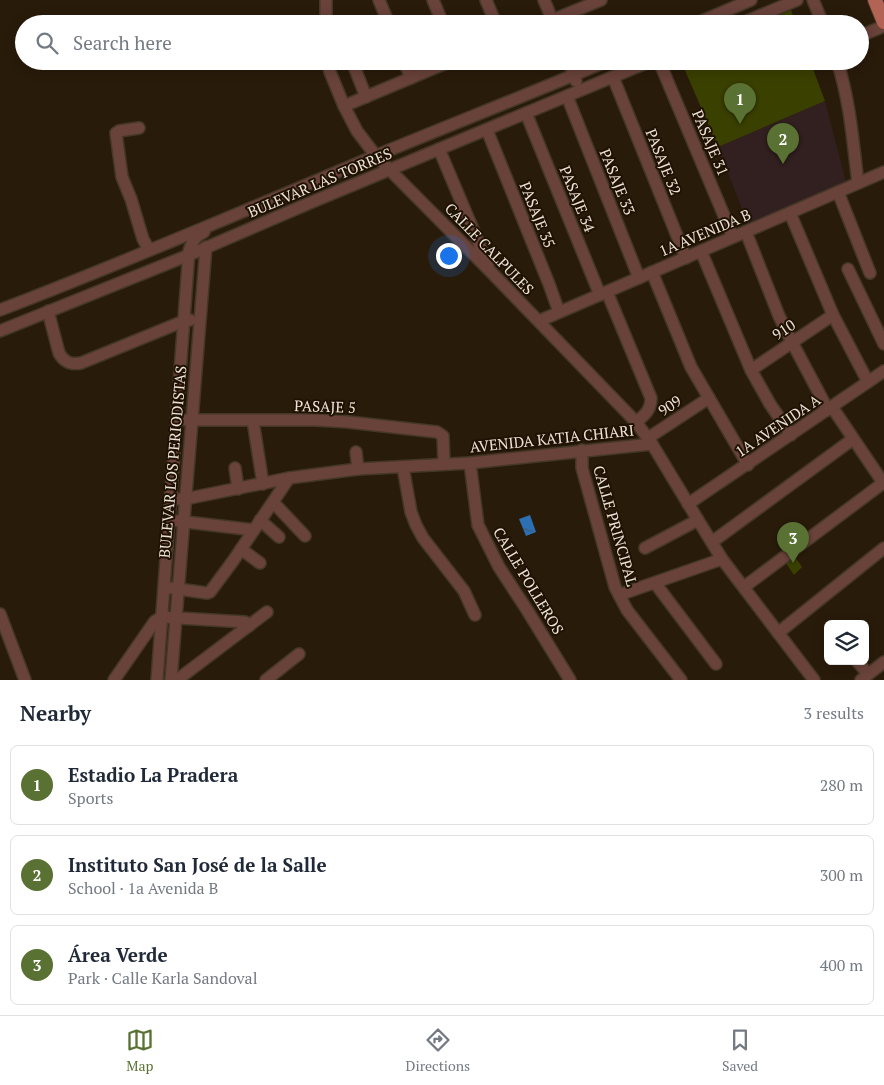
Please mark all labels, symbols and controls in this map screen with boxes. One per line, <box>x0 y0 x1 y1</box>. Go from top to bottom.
search box <box>15 15 869 70</box>
icon: search <box>33 29 61 57</box>
text: Search here <box>73 30 172 55</box>
pin: 1 <box>724 83 756 124</box>
street label: PASAJE 31 <box>688 107 734 179</box>
pin: 2 <box>767 123 799 164</box>
street label: PASAJE 32 <box>642 125 686 198</box>
street label: BULEVAR LAS TORRES <box>245 143 395 221</box>
street label: PASAJE 33 <box>596 145 640 218</box>
street label: PASAJE 34 <box>556 162 600 235</box>
street label: PASAJE 35 <box>516 178 560 251</box>
street label: CALLE CALPULES <box>441 198 539 298</box>
street label: 1A AVENIDA B <box>656 204 754 260</box>
your location <box>436 243 462 269</box>
street label: 910 <box>768 314 799 344</box>
street label: BULEVAR LOS PERIODISTAS <box>154 365 190 559</box>
street label: 1A AVENIDA A <box>731 389 825 461</box>
street label: 909 <box>654 390 685 420</box>
street label: PASAJE 5 <box>294 395 356 417</box>
street label: AVENIDA KATIA CHIARI <box>469 419 635 457</box>
street label: CALLE PRINCIPAL <box>589 463 643 588</box>
pin: 3 <box>777 522 809 563</box>
street label: CALLE POLLEROS <box>489 523 569 638</box>
map controls <box>824 620 869 665</box>
button: layers <box>824 620 869 665</box>
text: Nearby <box>20 699 91 727</box>
text: 3 results <box>804 702 864 724</box>
text: Estadio La Pradera <box>68 762 238 787</box>
text: 1 <box>32 774 42 796</box>
text: 280 m <box>820 774 863 796</box>
text: Sports <box>68 787 114 809</box>
text: Instituto San José de la Salle <box>68 852 327 877</box>
text: 2 <box>32 864 42 886</box>
text: 300 m <box>820 864 863 886</box>
text: School · 1a Avenida B <box>68 877 218 899</box>
text: Área Verde <box>68 942 168 967</box>
text: 3 <box>32 954 42 976</box>
text: 400 m <box>820 954 863 976</box>
text: Park · Calle Karla Sandoval <box>68 967 258 989</box>
tab: Map <box>126 1026 154 1075</box>
tab: Directions <box>406 1026 470 1075</box>
tab: Saved <box>722 1026 758 1075</box>

